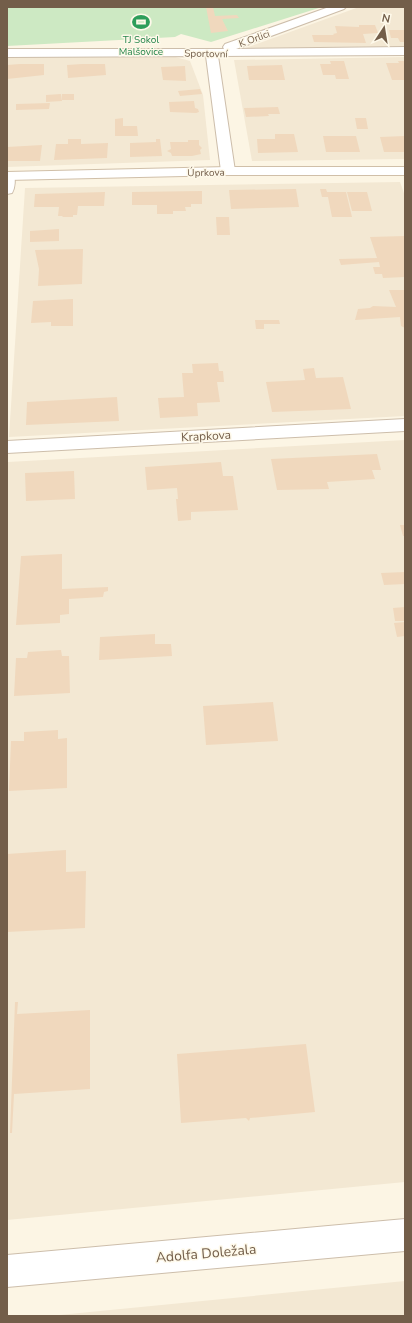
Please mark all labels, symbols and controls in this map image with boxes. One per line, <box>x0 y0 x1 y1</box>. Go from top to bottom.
north arrow <box>364 8 404 48</box>
text: N <box>380 11 392 27</box>
sports icon: TJ Sokol Malšovice <box>131 12 151 32</box>
street label: K Orlici <box>237 27 272 51</box>
place label: TJ Sokol Malšovice <box>119 33 163 59</box>
street label: Sportovní <box>184 47 229 61</box>
street label: Úprkova <box>187 166 225 180</box>
street label: Krapkova <box>181 427 231 445</box>
street label: Adolfa Doležala <box>155 1240 257 1267</box>

